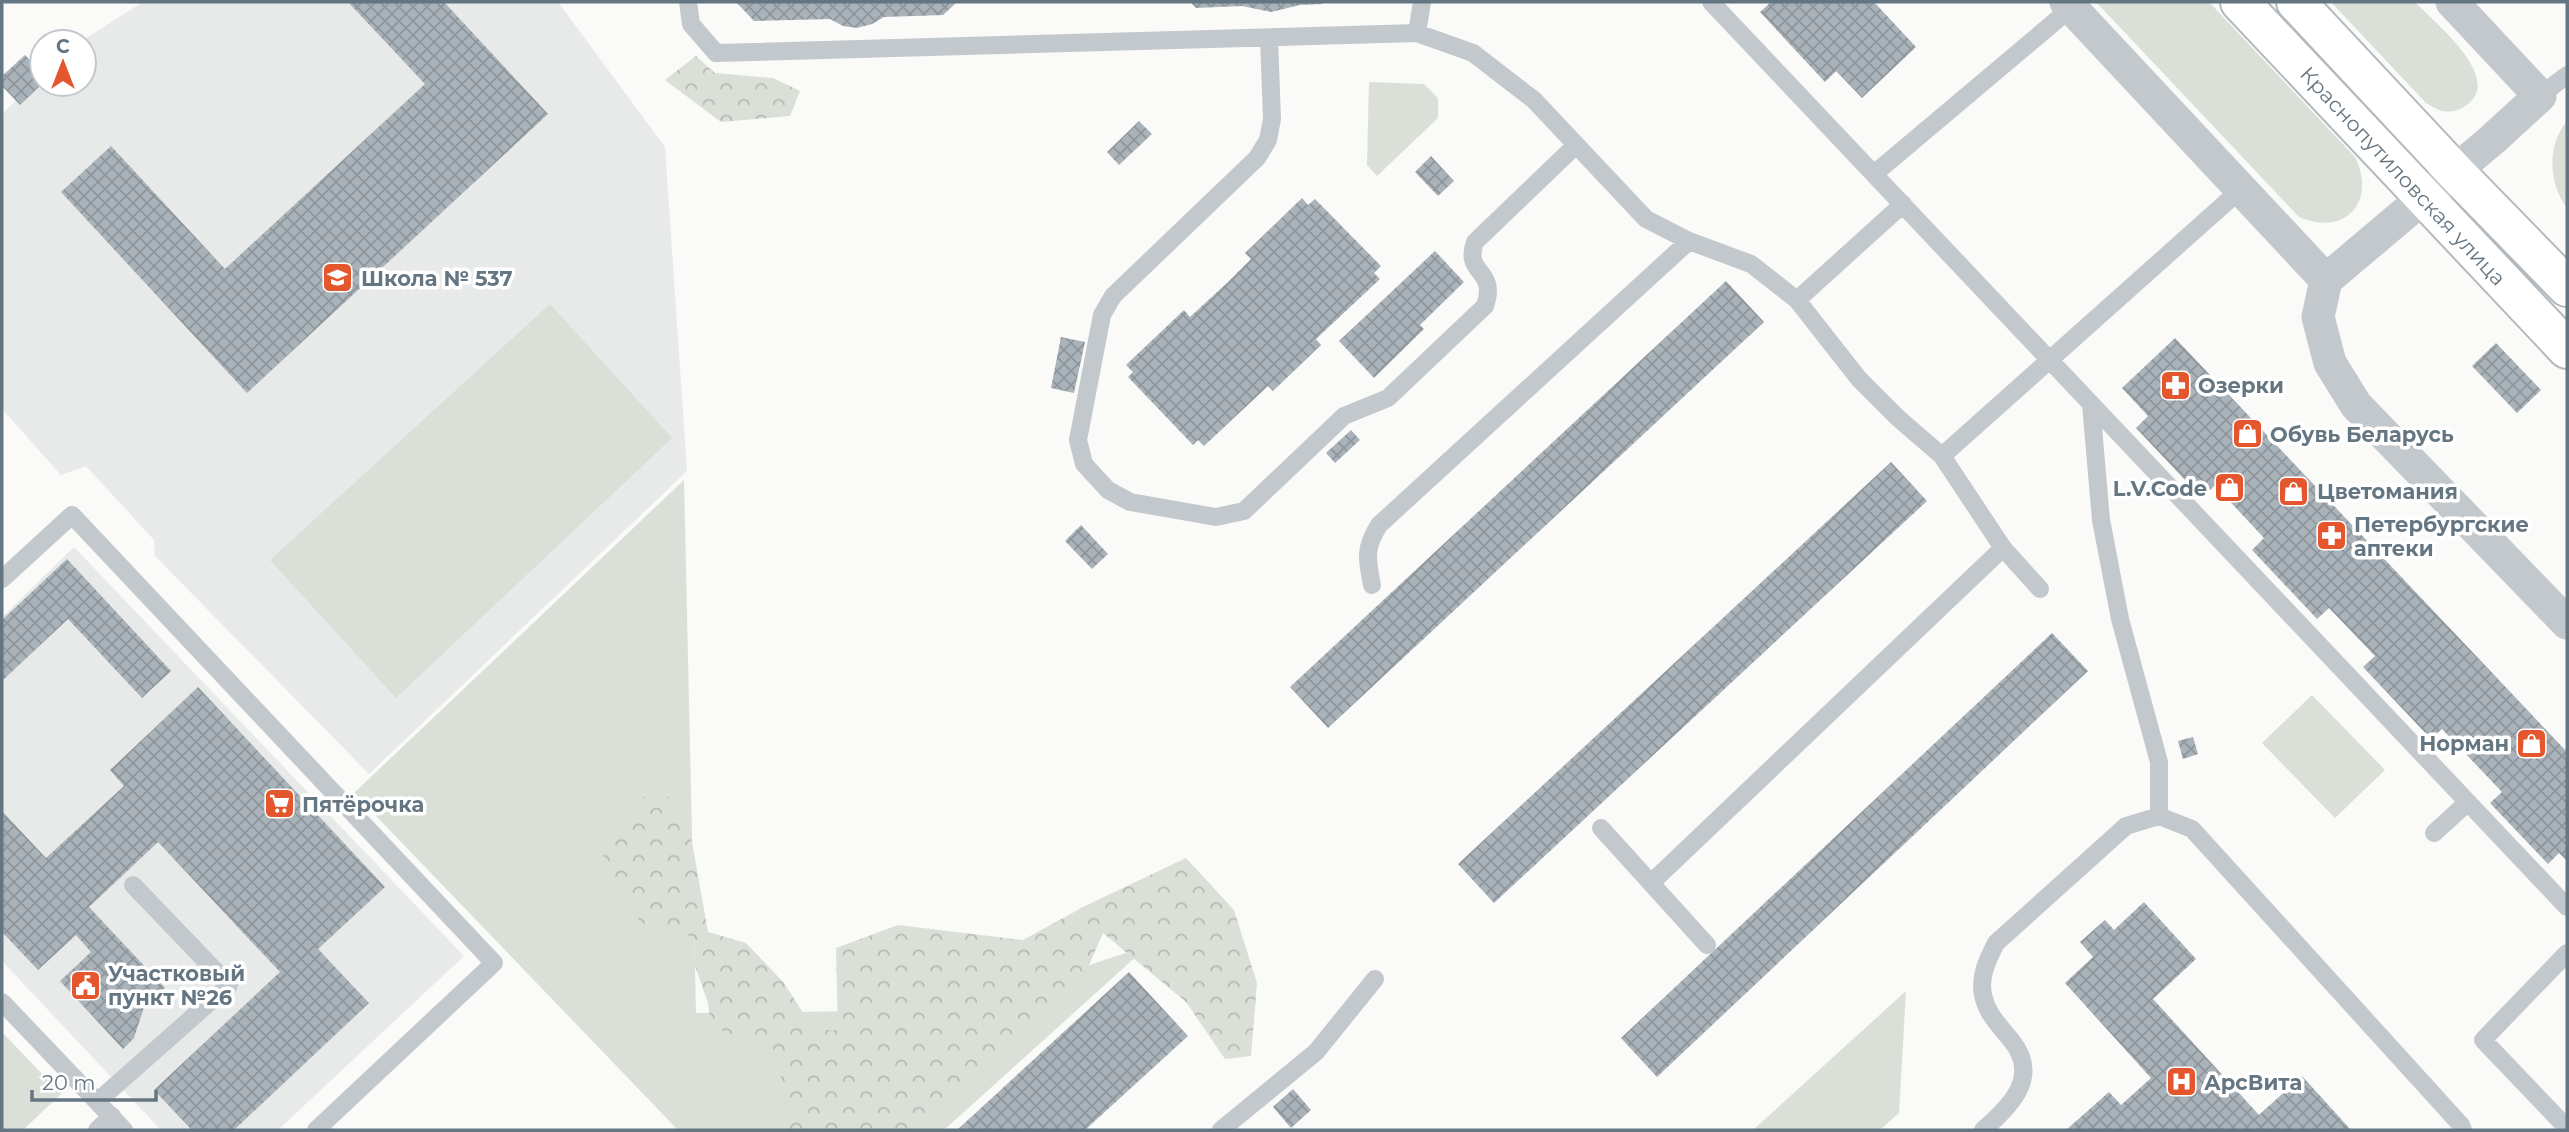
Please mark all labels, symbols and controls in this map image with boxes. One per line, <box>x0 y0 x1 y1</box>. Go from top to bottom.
north arrow <box>28 28 98 98</box>
text: С <box>56 35 70 58</box>
street label: Краснопутиловская улица <box>2295 61 2511 291</box>
school or university icon: Школа № 537 <box>321 261 355 295</box>
place label: Школа № 537 <box>361 266 513 291</box>
pharmacy icon: Озерки <box>2158 368 2192 402</box>
place label: Озерки <box>2198 373 2284 398</box>
shop icon: Обувь Беларусь <box>2230 417 2264 451</box>
place label: Обувь Беларусь <box>2270 422 2454 447</box>
shop icon: L.V.Code <box>2213 471 2247 505</box>
shop icon: Цветомания <box>2277 474 2311 508</box>
place label: L.V.Code <box>2113 476 2207 501</box>
place label: Цветомания <box>2317 479 2458 504</box>
place label: Петербургские аптеки <box>2354 512 2529 561</box>
pharmacy icon: Петербургские аптеки <box>2314 519 2348 553</box>
shop icon: Норман <box>2515 726 2549 760</box>
place label: Норман <box>2419 731 2509 756</box>
supermarket icon: Пятёрочка <box>262 787 296 821</box>
place label: Пятёрочка <box>302 792 424 817</box>
place label: Участковый пункт №26 <box>108 961 245 1010</box>
public building icon: Участковый пункт №26 <box>68 968 102 1002</box>
scale bar <box>32 1058 156 1102</box>
hospital icon: АрсВита <box>2164 1065 2198 1099</box>
text: 20 m <box>42 1070 96 1095</box>
place label: АрсВита <box>2204 1070 2302 1095</box>

